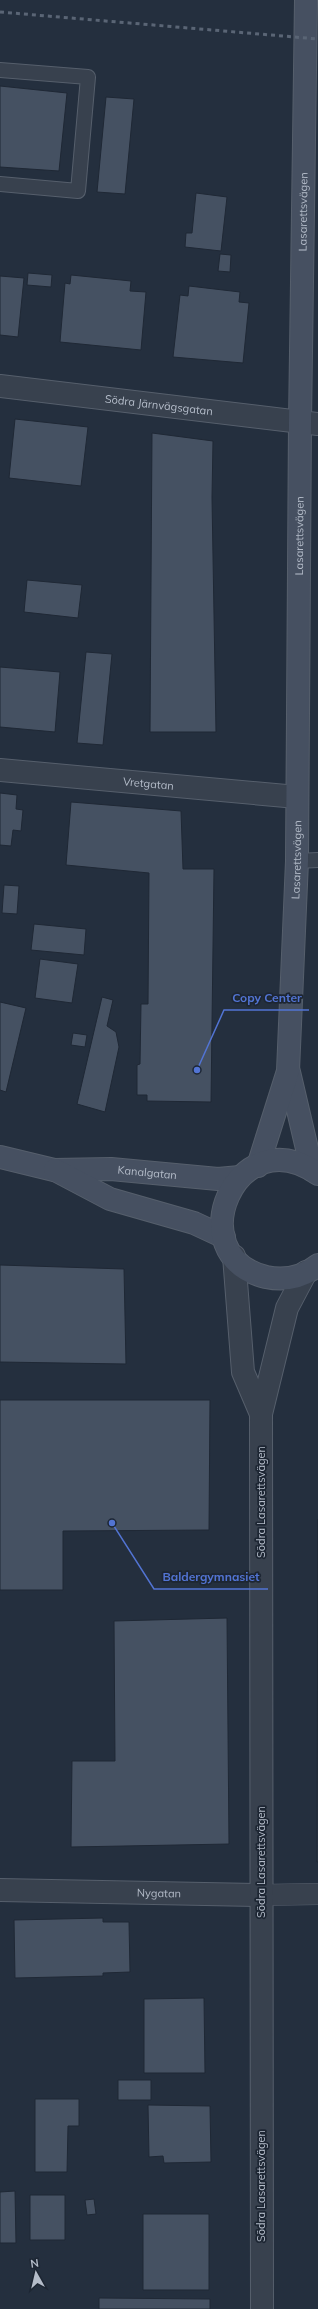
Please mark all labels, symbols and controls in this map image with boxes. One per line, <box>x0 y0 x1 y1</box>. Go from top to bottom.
street label: Lasarettsvägen <box>295 172 311 251</box>
street label: Södra Järnvägsgatan <box>104 392 214 418</box>
street label: Lasarettsvägen <box>292 496 306 575</box>
street label: Vretgatan <box>122 774 174 793</box>
street label: Lasarettsvägen <box>288 820 304 900</box>
callout: Copy Center <box>224 986 309 1010</box>
text: Copy Center <box>232 990 302 1005</box>
street label: Kanalgatan <box>117 1163 178 1182</box>
street label: Södra Lasarettsvägen <box>254 1446 268 1558</box>
callout: Baldergymnasiet <box>154 1565 268 1589</box>
text: Baldergymnasiet <box>162 1569 260 1584</box>
street label: Södra Lasarettsvägen <box>254 1806 268 1918</box>
street label: Nygatan <box>137 1886 181 1900</box>
street label: Södra Lasarettsvägen <box>254 2130 268 2242</box>
north arrow <box>16 2253 56 2293</box>
text: N <box>30 2256 40 2271</box>

